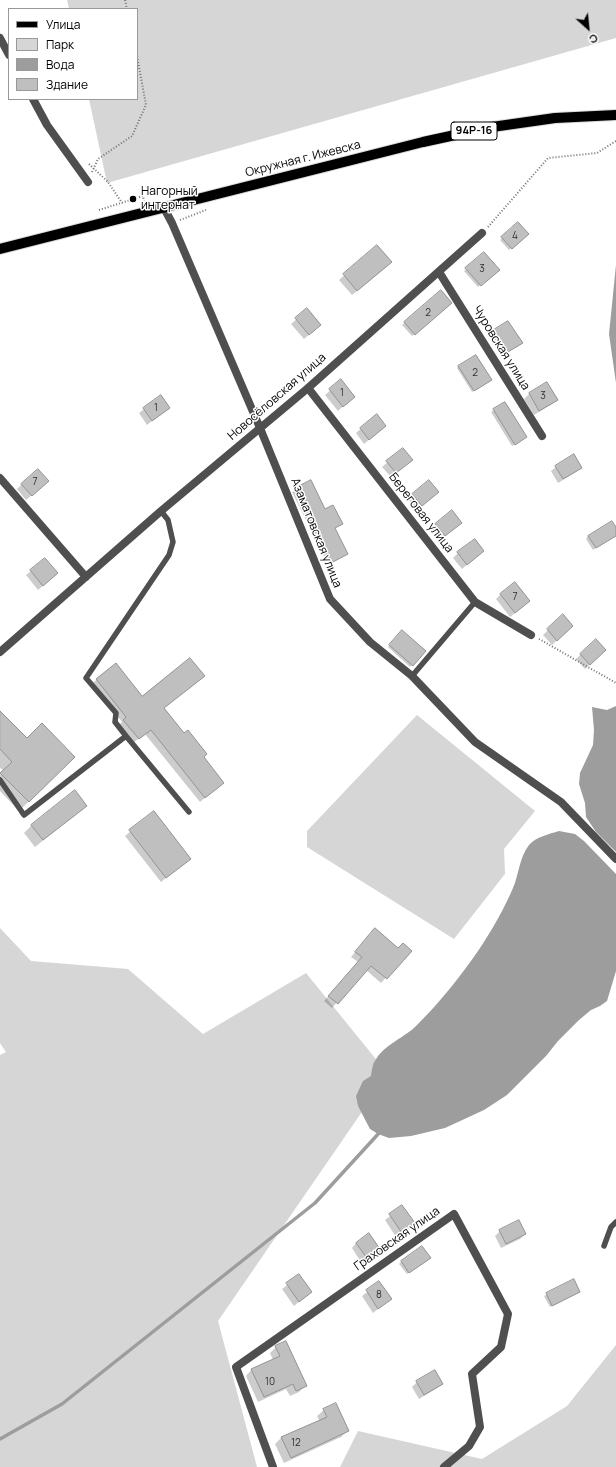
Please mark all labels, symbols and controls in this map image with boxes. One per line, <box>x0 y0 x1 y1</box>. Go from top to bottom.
legend <box>8 8 138 100</box>
north arrow <box>568 8 608 48</box>
text: Улица <box>46 16 80 33</box>
text: С <box>587 31 601 48</box>
text: Парк <box>46 36 74 53</box>
text: Вода <box>46 56 74 73</box>
text: Здание <box>46 76 88 93</box>
road number: 94Р-16 <box>451 122 497 140</box>
street label: Окружная г. Ижевска <box>244 138 362 180</box>
place label: Нагорный интернат <box>141 185 198 213</box>
marker: Нагорный интернат <box>128 194 138 204</box>
house number: 4 <box>512 230 518 242</box>
house number: 3 <box>479 263 485 275</box>
street label: Чуровская улица <box>469 303 533 393</box>
house number: 2 <box>425 307 431 319</box>
street label: Новосёловская улица <box>225 351 329 443</box>
house number: 2 <box>472 367 478 379</box>
house number: 1 <box>340 387 344 399</box>
house number: 3 <box>540 390 546 402</box>
house number: 1 <box>154 402 158 414</box>
street label: Береговая улица <box>385 470 457 556</box>
house number: 7 <box>32 476 38 488</box>
street label: Азаматовская улица <box>287 476 345 590</box>
house number: 7 <box>512 591 518 603</box>
street label: Граховская улица <box>351 1204 443 1274</box>
house number: 8 <box>376 1289 382 1301</box>
house number: 10 <box>265 1376 275 1388</box>
house number: 12 <box>291 1437 301 1449</box>

